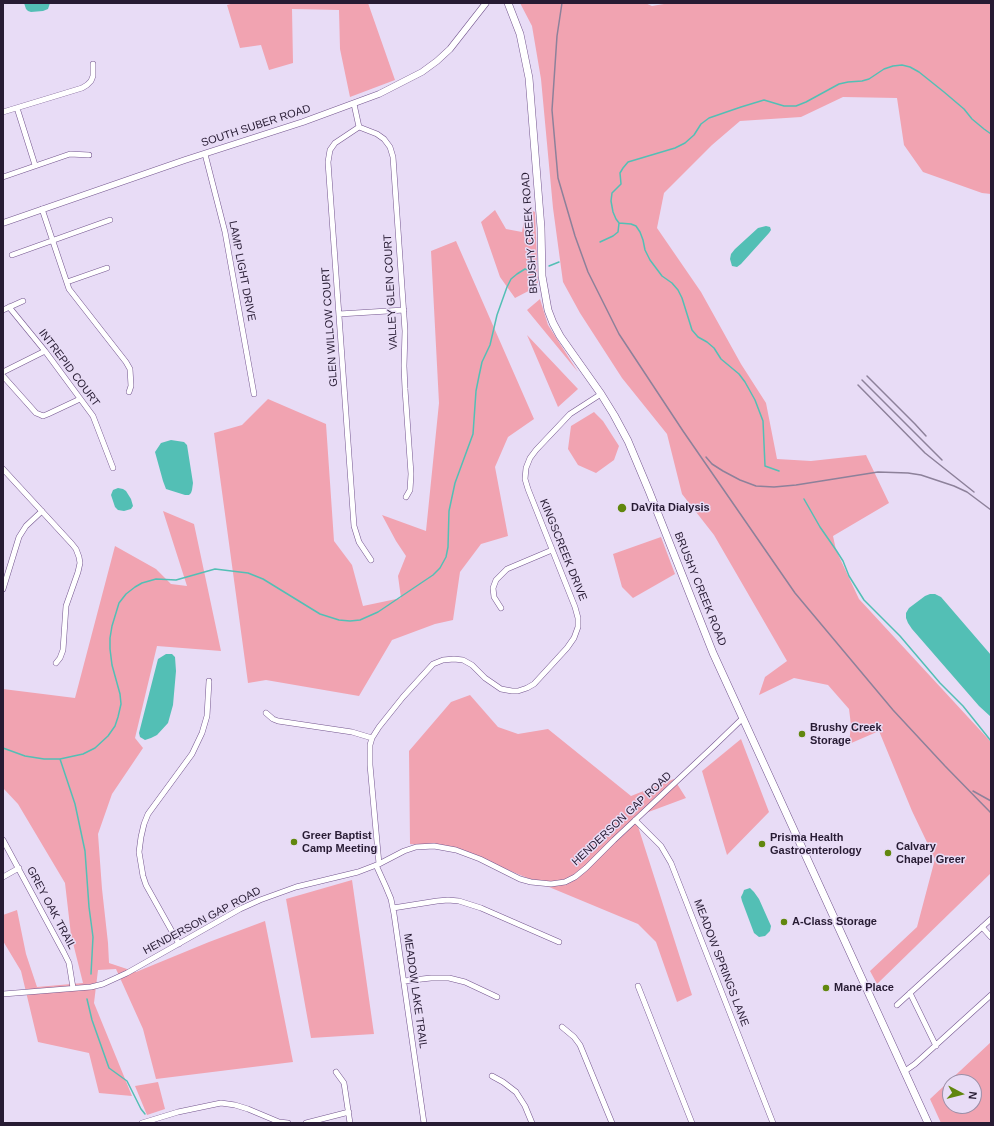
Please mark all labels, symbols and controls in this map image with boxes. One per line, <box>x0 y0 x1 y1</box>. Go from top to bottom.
street label: SOUTH SUBER ROAD <box>200 102 312 150</box>
street label: BRUSHY CREEK ROAD <box>519 172 541 294</box>
street label: LAMP LIGHT DRIVE <box>226 220 258 322</box>
street label: VALLEY GLEN COURT <box>381 234 401 350</box>
street label: GLEN WILLOW COURT <box>319 267 341 387</box>
street label: INTREPID COURT <box>36 327 102 409</box>
street label: KINGSCREEK DRIVE <box>537 497 589 603</box>
place label: DaVita Dialysis <box>631 501 710 515</box>
marker: DaVita Dialysis <box>616 502 628 514</box>
street label: BRUSHY CREEK ROAD <box>671 530 729 648</box>
place label: Brushy Creek Storage <box>810 721 882 747</box>
marker: Brushy Creek Storage <box>797 729 807 739</box>
street label: HENDERSON GAP ROAD <box>569 769 675 869</box>
place label: Greer Baptist Camp Meeting <box>302 829 377 855</box>
place label: Prisma Health Gastroenterology <box>770 831 862 857</box>
marker: Greer Baptist Camp Meeting <box>289 837 299 847</box>
marker: Prisma Health Gastroenterology <box>757 839 767 849</box>
place label: Calvary Chapel Greer <box>896 840 965 866</box>
marker: Calvary Chapel Greer <box>883 848 893 858</box>
street label: GREY OAK TRAIL <box>24 864 78 952</box>
street label: HENDERSON GAP ROAD <box>141 884 263 958</box>
street label: MEADOW SPRINGS LANE <box>691 898 751 1028</box>
place label: A-Class Storage <box>792 915 877 929</box>
marker: A-Class Storage <box>779 917 789 927</box>
street label: MEADOW LAKE TRAIL <box>400 933 430 1049</box>
place label: Mane Place <box>834 981 894 995</box>
marker: Mane Place <box>821 983 831 993</box>
north arrow <box>942 1074 982 1114</box>
text: N <box>966 1091 979 1100</box>

